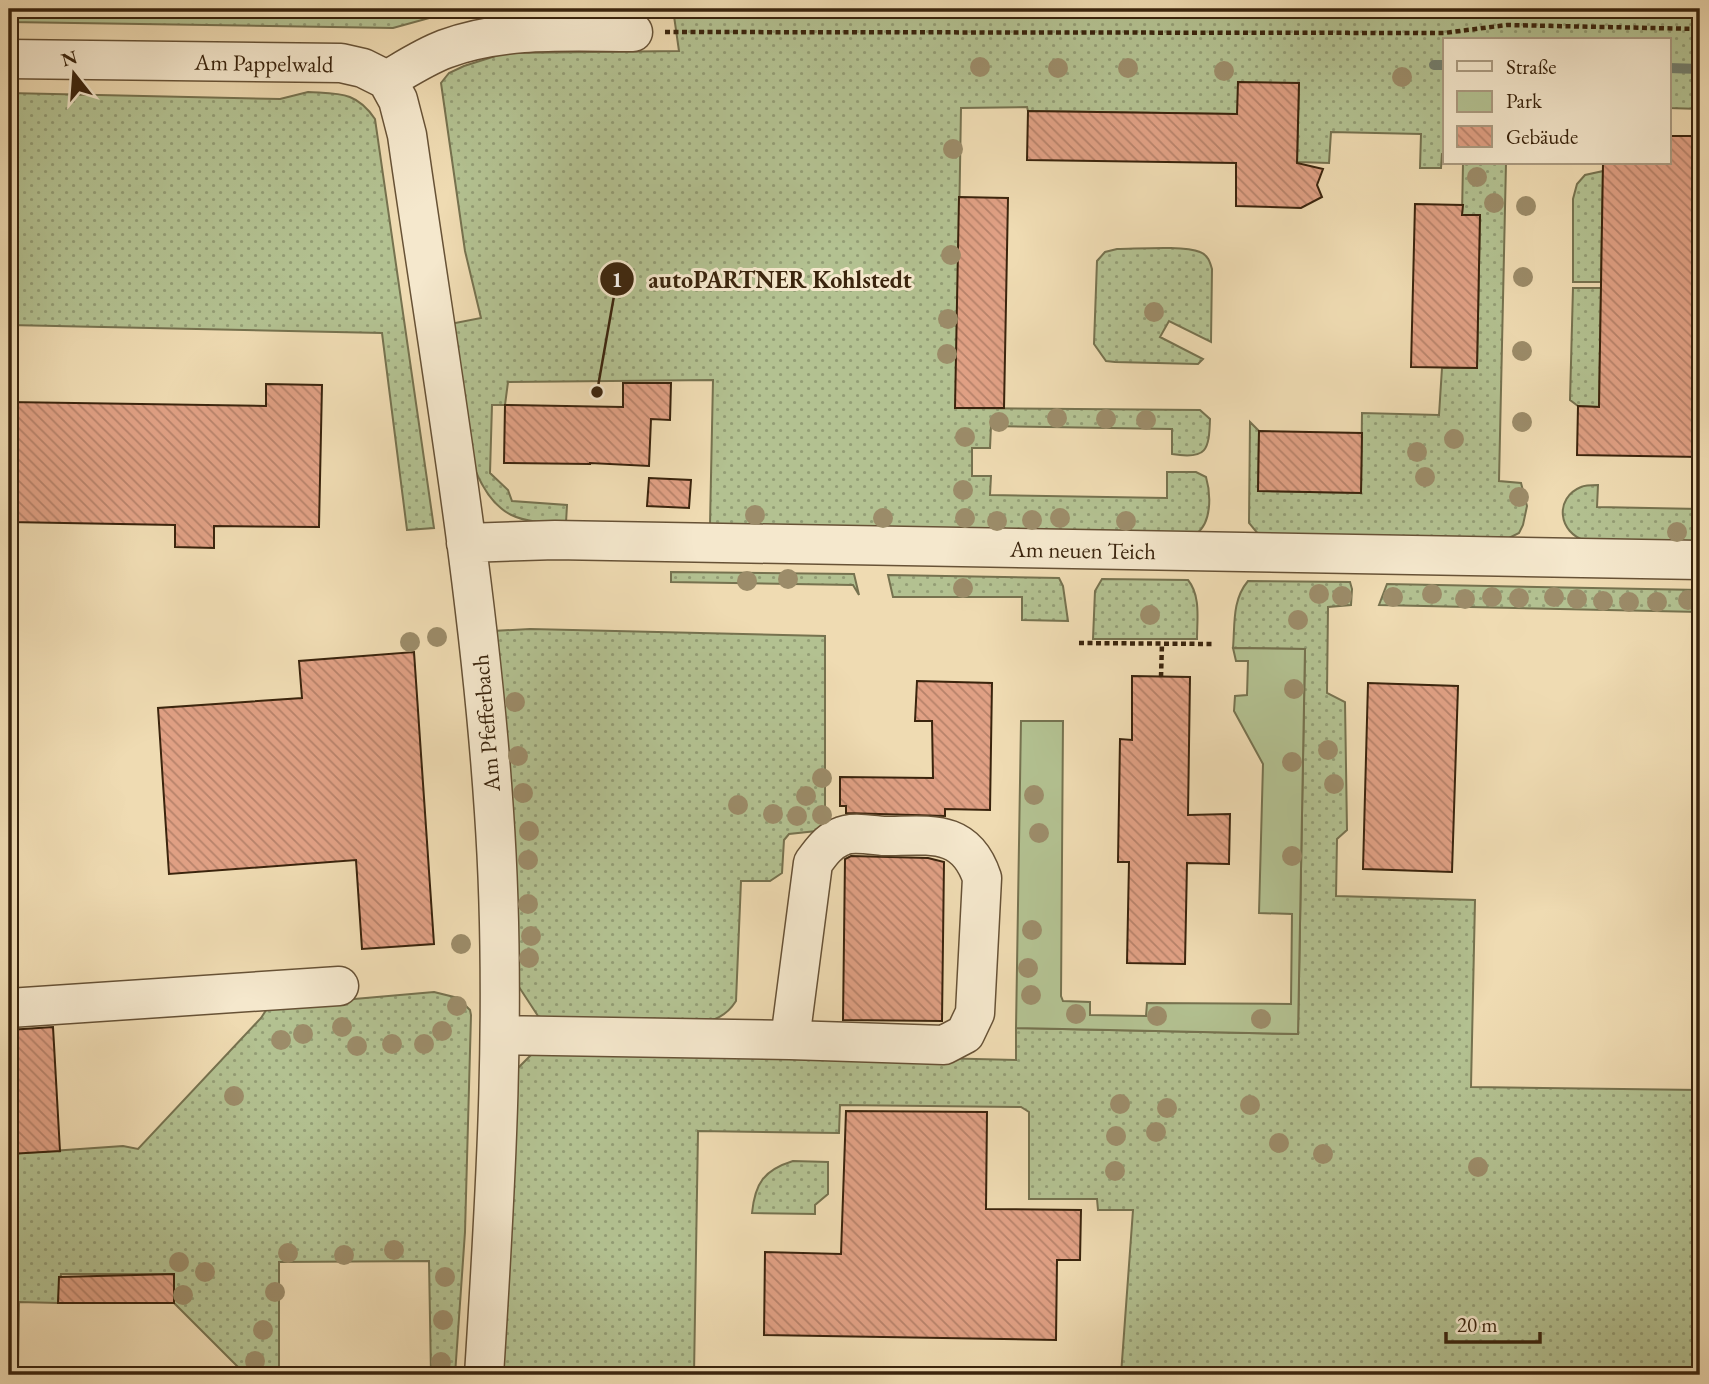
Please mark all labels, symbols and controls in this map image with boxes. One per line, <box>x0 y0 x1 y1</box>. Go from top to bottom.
north arrow <box>38 38 108 108</box>
legend <box>1443 38 1670 164</box>
text: N <box>58 44 81 72</box>
street label: Am Pappelwald <box>193 47 334 79</box>
text: Straße <box>1506 53 1557 80</box>
text: Park <box>1506 87 1543 114</box>
text: Gebäude <box>1506 123 1578 150</box>
callout: autoPARTNER Kohlstedt <box>599 257 925 302</box>
text: autoPARTNER Kohlstedt <box>648 264 912 295</box>
text: 1 <box>611 266 623 293</box>
street label: Am neuen Teich <box>1009 534 1156 566</box>
street label: Am Pfefferbach <box>465 653 507 794</box>
scale bar <box>1446 1300 1541 1344</box>
text: 20 m <box>1457 1311 1498 1338</box>

